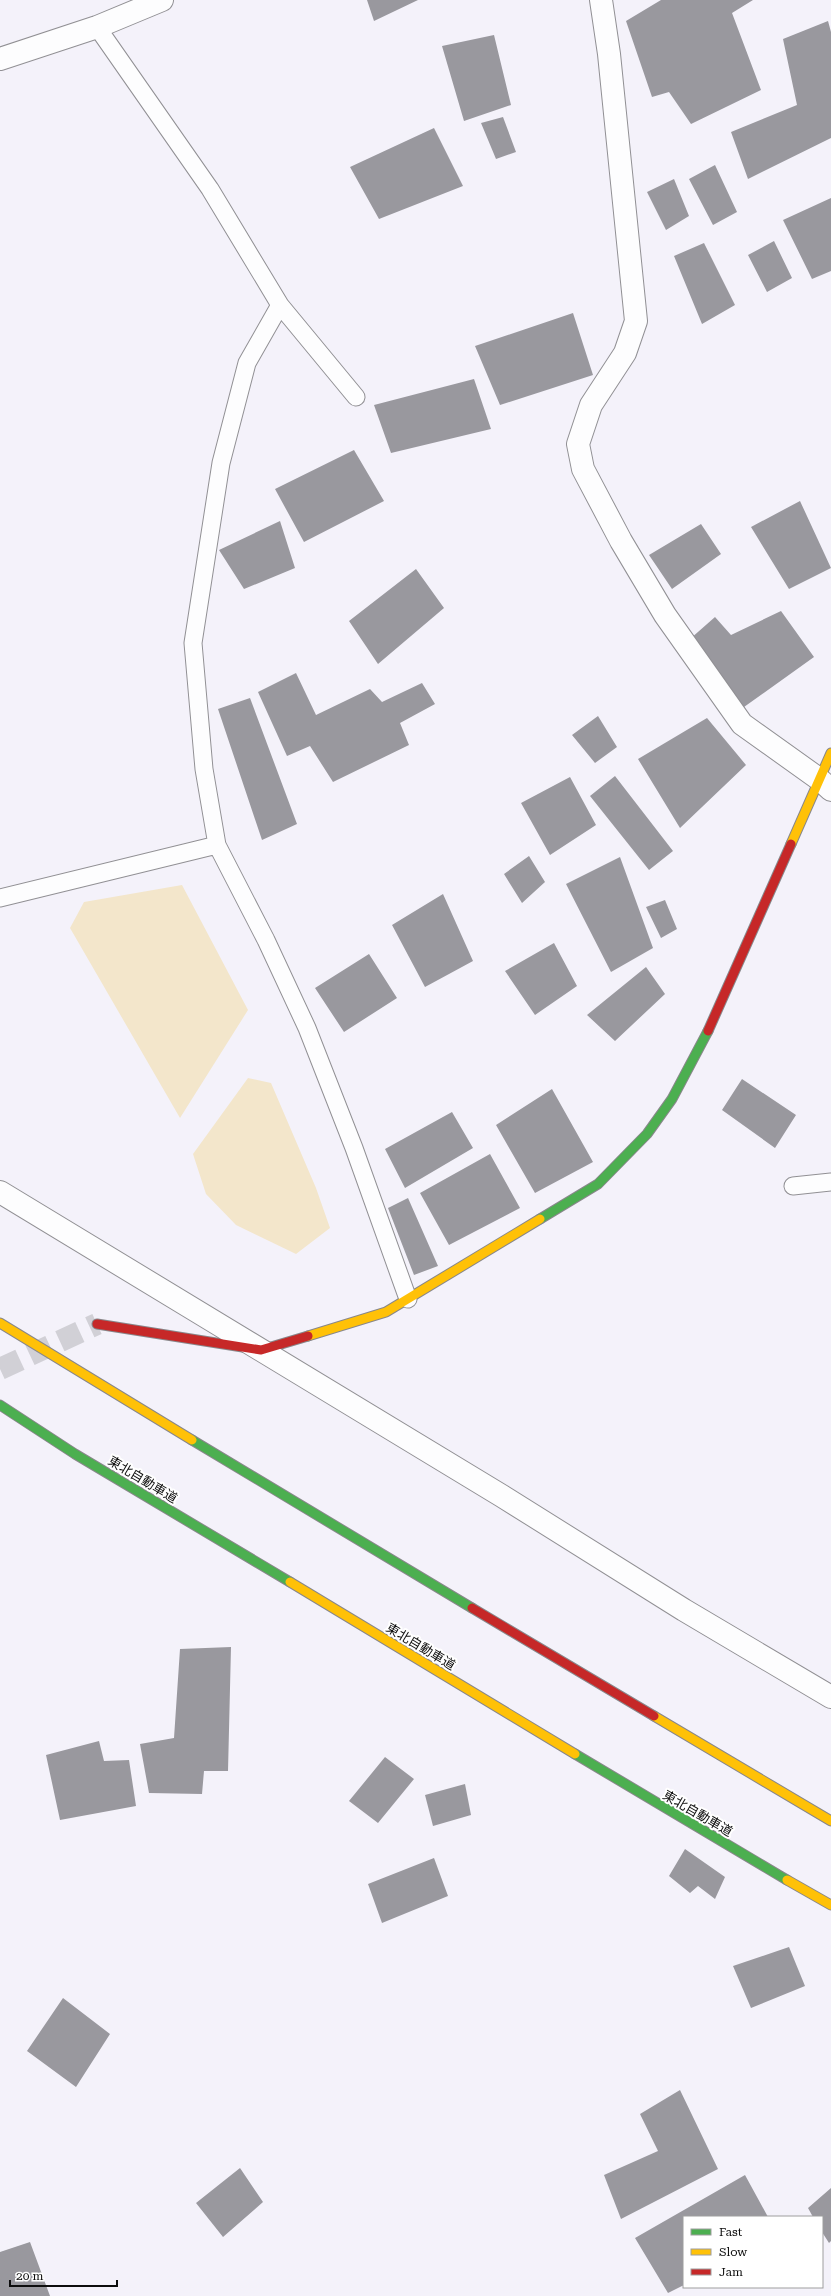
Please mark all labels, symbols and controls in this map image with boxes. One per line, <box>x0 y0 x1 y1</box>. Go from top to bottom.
street label: 東北自動車道 <box>105 1453 180 1506</box>
street label: 東北自動車道 <box>383 1620 458 1673</box>
street label: 東北自動車道 <box>660 1787 735 1839</box>
legend <box>683 2216 823 2288</box>
text: Fast <box>719 2225 743 2239</box>
text: Slow <box>719 2245 747 2259</box>
scale bar <box>10 2262 117 2288</box>
text: Jam <box>719 2265 743 2279</box>
text: 20 m <box>16 2269 43 2283</box>

